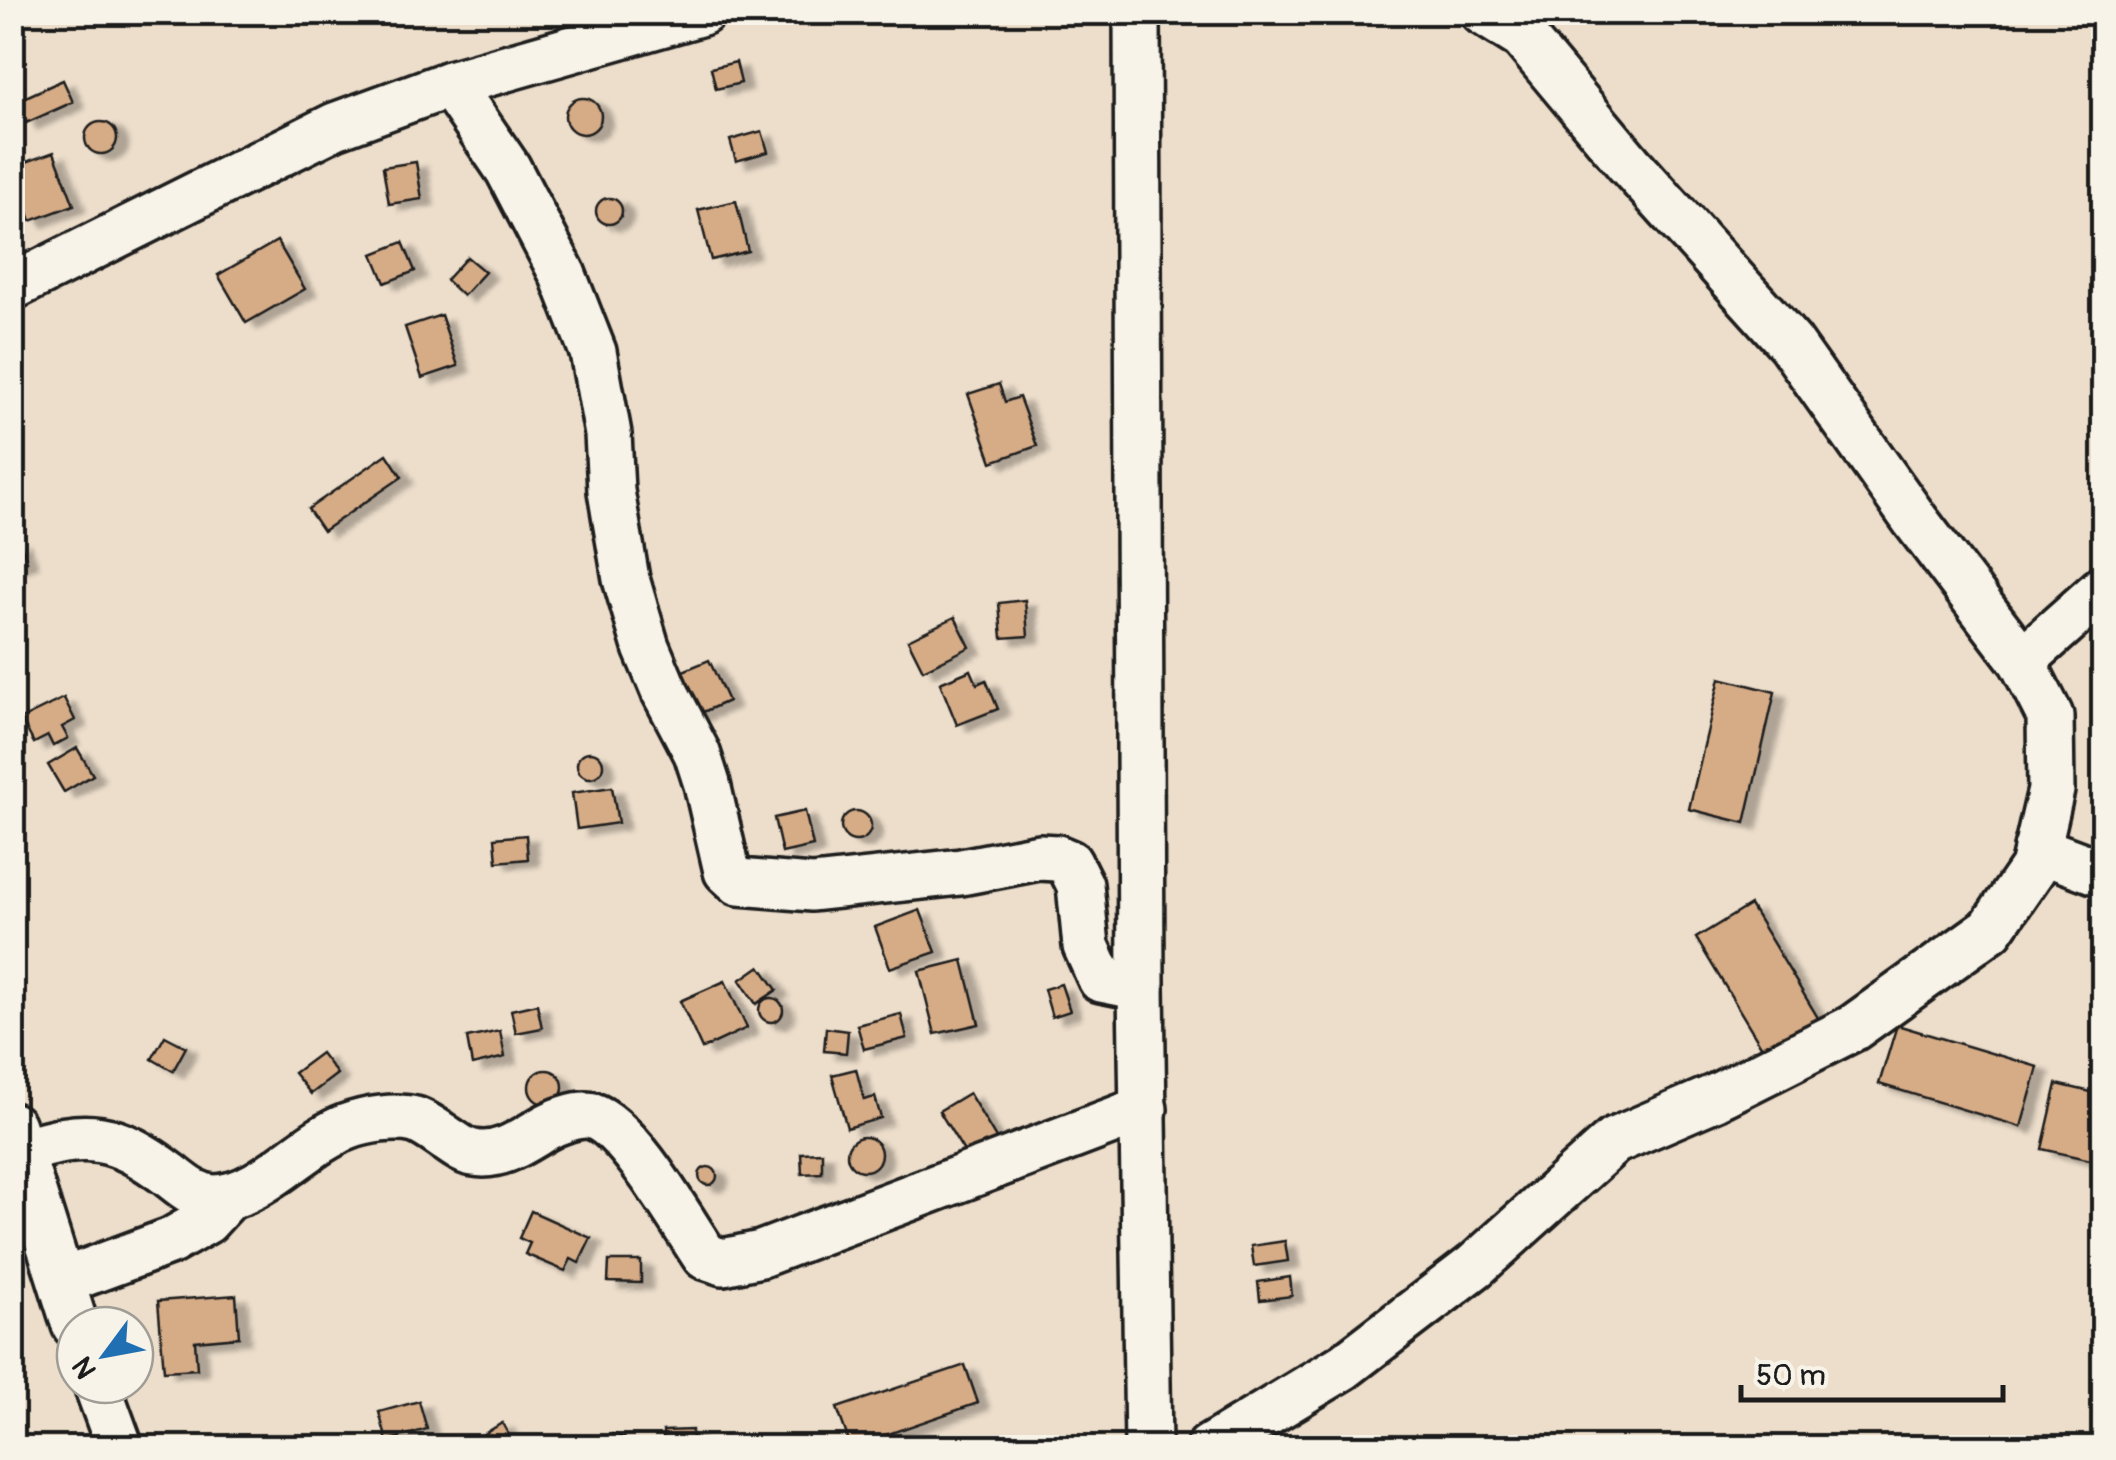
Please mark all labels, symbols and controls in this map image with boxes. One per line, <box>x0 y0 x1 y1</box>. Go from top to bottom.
north arrow <box>55 1305 155 1405</box>
scale bar <box>1741 1340 2004 1402</box>
text: N <box>65 1350 105 1385</box>
text: 50 m <box>1756 1357 1826 1394</box>

